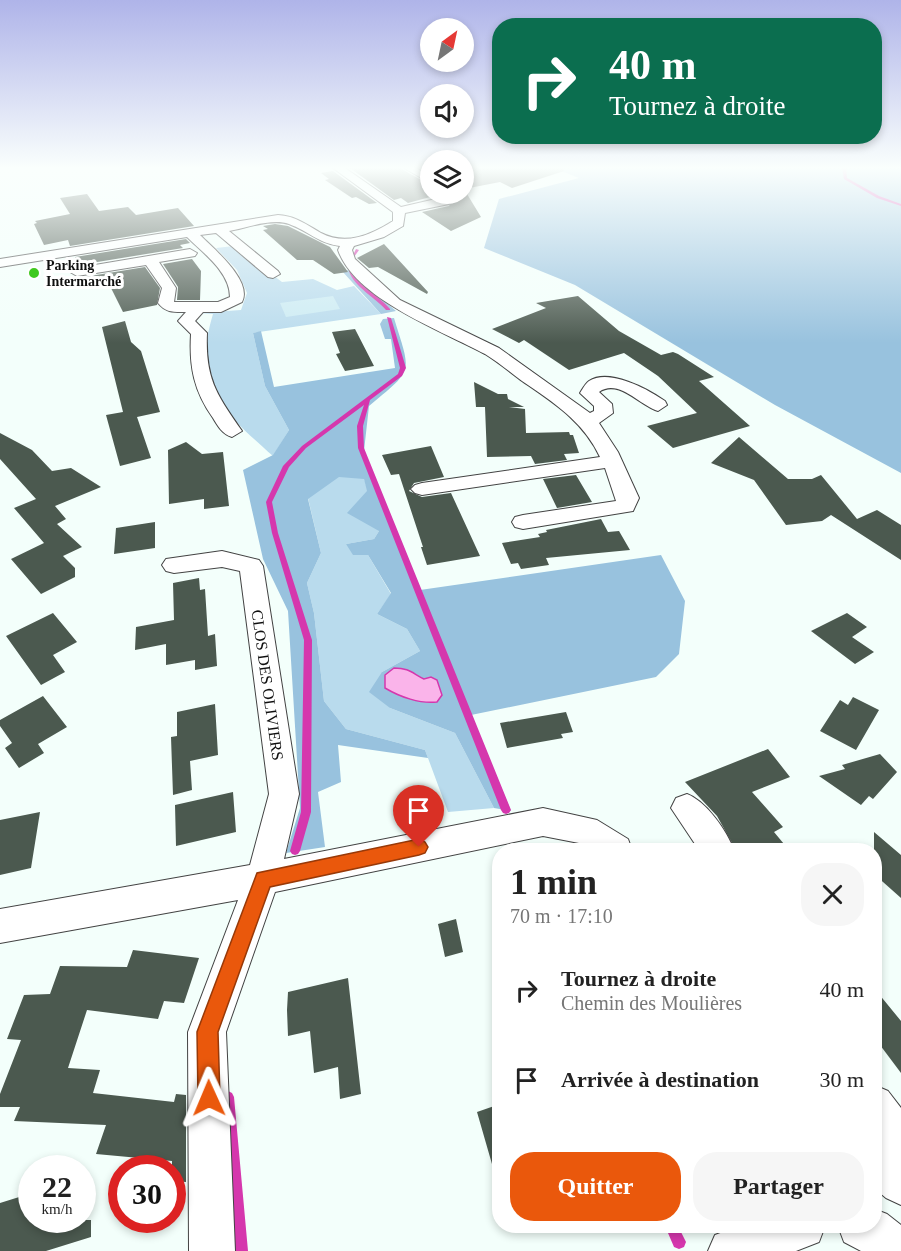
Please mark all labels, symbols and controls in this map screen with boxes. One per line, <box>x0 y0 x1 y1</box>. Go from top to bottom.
north arrow <box>420 18 474 72</box>
map controls <box>420 18 474 204</box>
icon: right <box>510 42 588 120</box>
text: 40 m <box>609 42 697 88</box>
button: sound <box>420 84 474 138</box>
text: Tournez à droite <box>609 91 786 121</box>
button: layers <box>420 150 474 204</box>
place label: Parking Intermarché <box>46 258 121 289</box>
marker: Parking Intermarché <box>27 266 41 280</box>
street label: CLOS DES OLIVIERS <box>249 609 287 762</box>
pin <box>393 785 444 847</box>
icon: arrive <box>402 794 435 827</box>
text: 1 min <box>510 862 597 902</box>
button: close <box>801 863 864 926</box>
text: 70 m · 17:10 <box>510 905 613 927</box>
text: Tournez à droite <box>561 966 716 991</box>
icon: right <box>510 974 543 1007</box>
text: 40 m <box>819 977 864 1002</box>
text: Chemin des Moulières <box>561 992 742 1014</box>
icon: arrive <box>510 1064 543 1097</box>
position arrow <box>177 1066 241 1130</box>
text: Arrivée à destination <box>561 1067 759 1092</box>
text: 30 m <box>819 1067 864 1092</box>
button: Quitter <box>510 1152 681 1221</box>
button: Partager <box>693 1152 864 1221</box>
speed limit sign: 30 <box>108 1155 186 1233</box>
text: 22 <box>42 1170 72 1203</box>
text: km/h <box>42 1201 72 1217</box>

